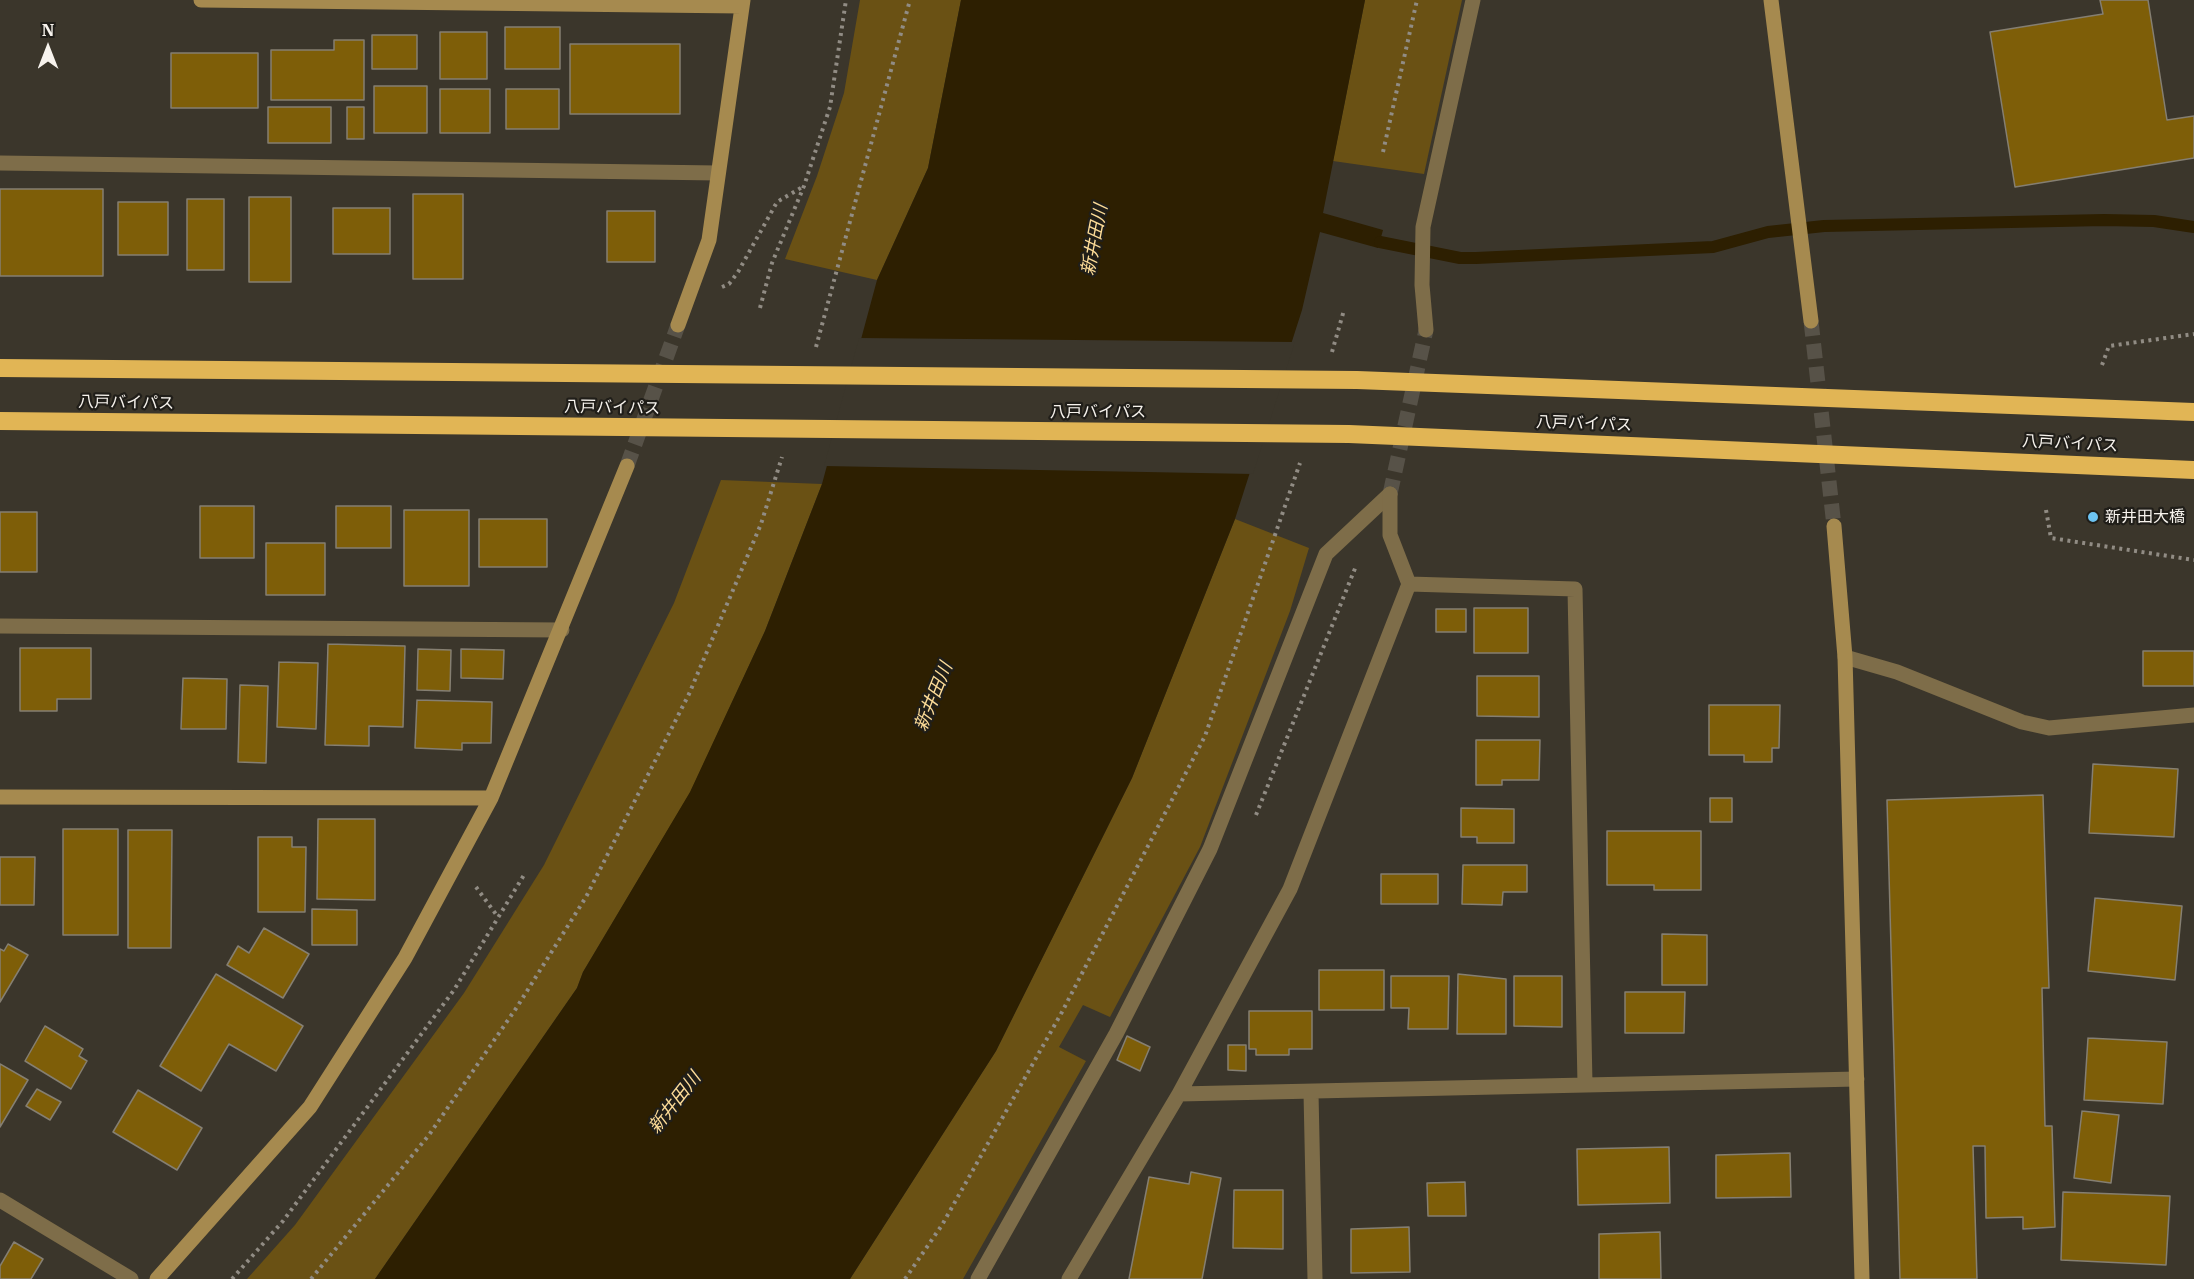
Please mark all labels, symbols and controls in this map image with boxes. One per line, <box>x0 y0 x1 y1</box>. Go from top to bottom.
north arrow <box>18 18 78 78</box>
text: N <box>42 20 54 40</box>
water label: 新井田川 <box>1078 203 1112 277</box>
street label: 八戸バイパス <box>78 393 174 413</box>
street label: 八戸バイパス <box>564 398 660 418</box>
street label: 八戸バイパス <box>1050 402 1146 422</box>
street label: 八戸バイパス <box>1536 413 1632 435</box>
street label: 八戸バイパス <box>2022 432 2118 456</box>
place label: 新井田大橋 <box>2105 507 2185 527</box>
marker: 新井田大橋 <box>2086 510 2100 524</box>
water label: 新井田川 <box>911 660 957 734</box>
water label: 新井田川 <box>644 1068 706 1138</box>

